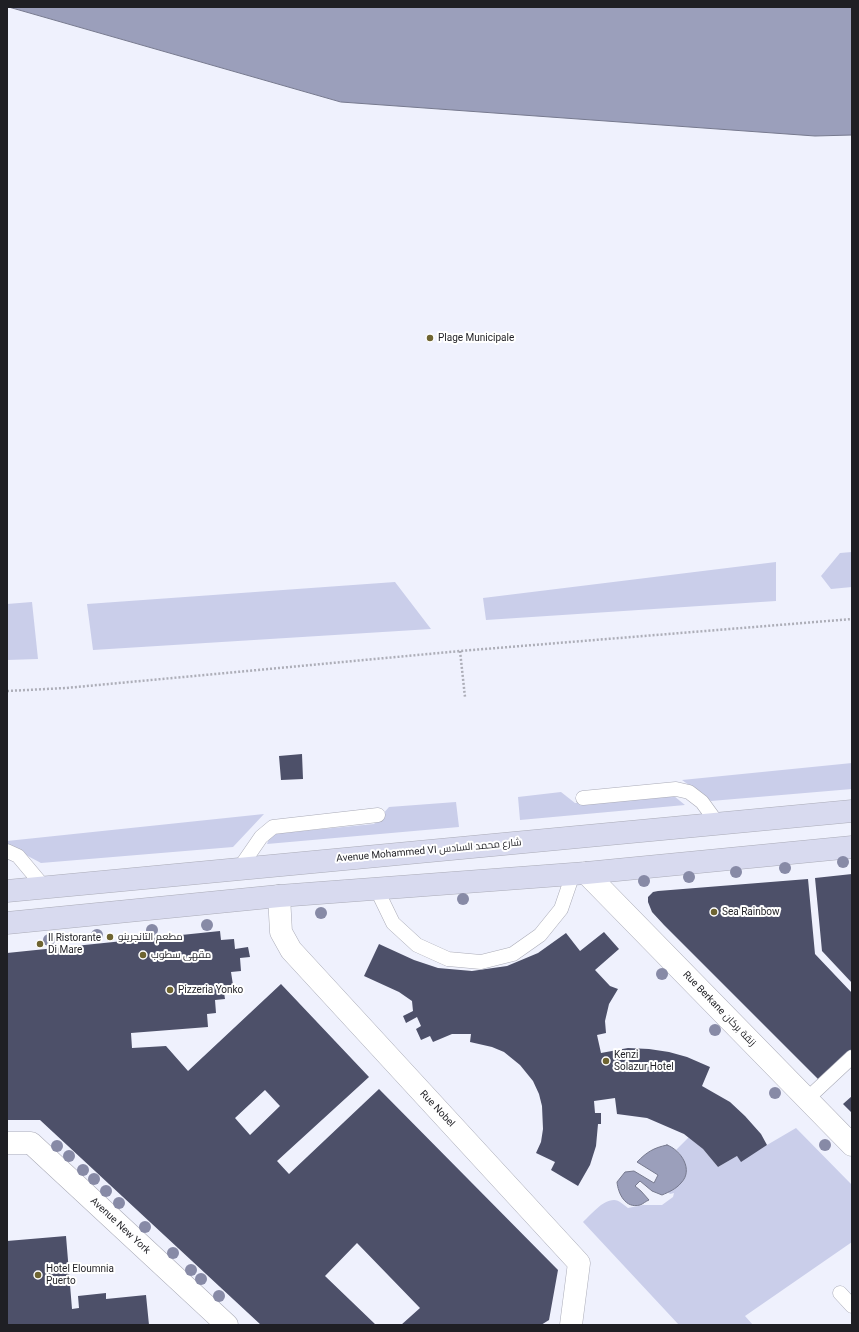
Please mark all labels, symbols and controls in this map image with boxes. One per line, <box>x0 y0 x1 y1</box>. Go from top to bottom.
place label: Plage Municipale <box>438 332 514 344</box>
marker: Plage Municipale <box>425 333 435 343</box>
street label: Avenue Mohammed VI شارع محمد السادس <box>336 837 522 865</box>
place label: Sea Rainbow <box>722 906 780 918</box>
marker: Sea Rainbow <box>709 907 719 917</box>
place label: مطعم التانجرينو <box>118 931 183 943</box>
place label: Il Ristorante Di Mare <box>48 932 101 956</box>
marker: مطعم التانجرينو <box>105 932 115 942</box>
marker: Il Ristorante Di Mare <box>35 939 45 949</box>
place label: مقهى سطوب <box>151 949 211 961</box>
marker: مقهى سطوب <box>138 950 148 960</box>
street label: Rue Berkane زنقة بركان <box>680 969 758 1049</box>
place label: Pizzeria Yonko <box>178 984 243 996</box>
marker: Pizzeria Yonko <box>165 985 175 995</box>
place label: Kenzi Solazur Hotel <box>614 1049 674 1072</box>
marker: Kenzi Solazur Hotel <box>601 1056 611 1066</box>
street label: Rue Nobel <box>417 1088 457 1130</box>
street label: Avenue New York <box>88 1195 152 1257</box>
place label: Hotel Eloumnia Puerto <box>46 1263 114 1286</box>
marker: Hotel Eloumnia Puerto <box>33 1270 43 1280</box>

